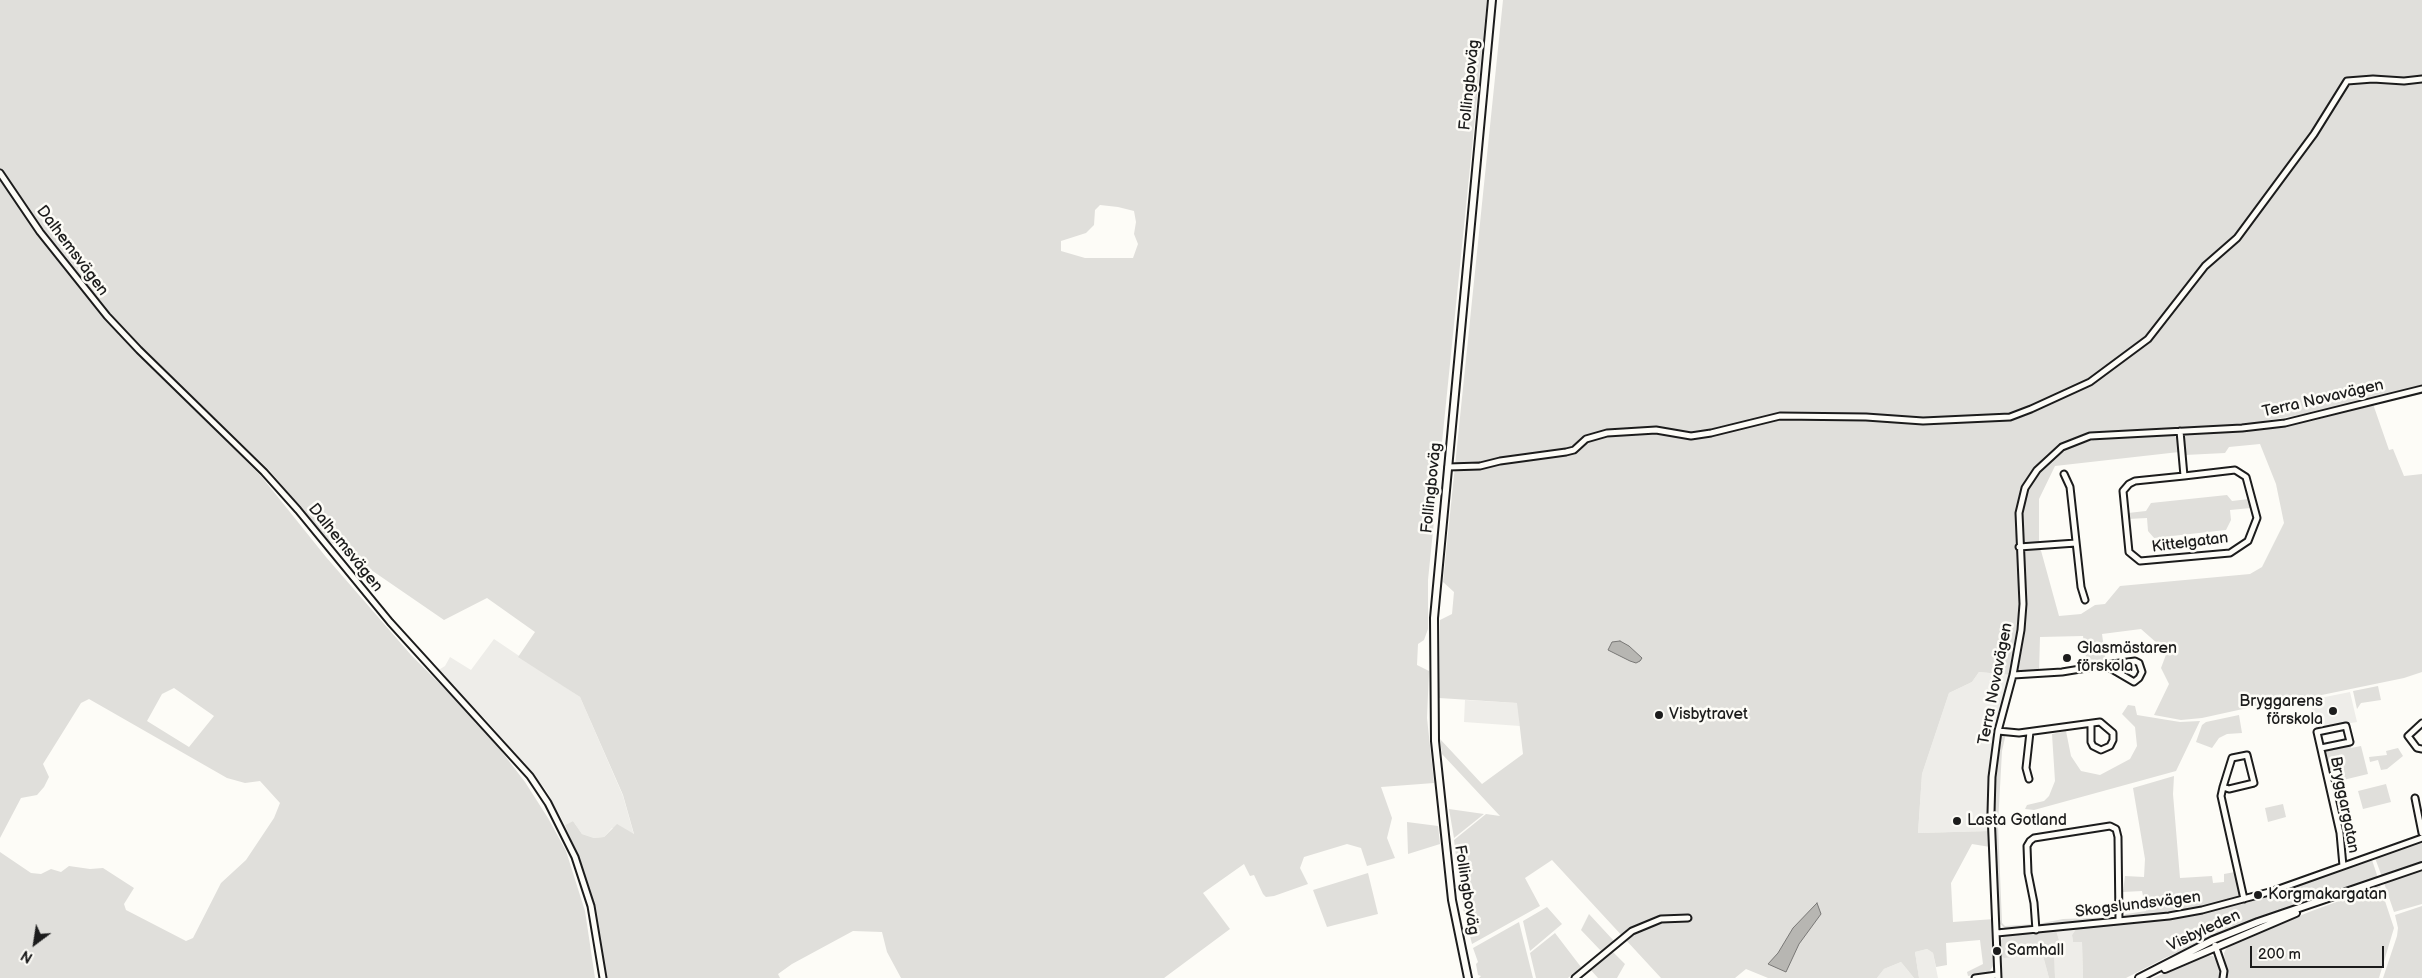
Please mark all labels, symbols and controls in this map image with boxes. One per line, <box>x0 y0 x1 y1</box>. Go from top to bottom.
street label: Follingboväg <box>1456 39 1484 131</box>
street label: Dalhemsvägen <box>32 202 112 300</box>
street label: Terra Novavägen <box>2260 376 2386 422</box>
street label: Follingboväg <box>1418 442 1446 534</box>
street label: Dalhemsvägen <box>304 500 386 596</box>
street label: Kittelgatan <box>2151 529 2229 557</box>
street label: Terra Novavägen <box>1975 621 2017 747</box>
place label: Glasmästaren förskola <box>2077 639 2177 677</box>
marker: Glasmästaren förskola <box>2061 652 2073 664</box>
place label: Bryggarens förskola <box>2239 692 2323 730</box>
place label: Visbytravet <box>1669 705 1748 725</box>
marker: Bryggarens förskola <box>2327 705 2339 717</box>
marker: Visbytravet <box>1653 709 1665 721</box>
street label: Bryggargatan <box>2325 755 2363 855</box>
place label: Lasta Gotland <box>1967 811 2067 831</box>
marker: Lasta Gotland <box>1951 815 1963 827</box>
street label: Follingboväg <box>1449 844 1483 936</box>
place label: Korgmakargatan <box>2268 885 2387 905</box>
street label: Skogslundsvägen <box>2074 888 2202 922</box>
marker: Korgmakargatan <box>2252 889 2264 901</box>
street label: Visbyleden <box>2165 906 2243 956</box>
north arrow <box>10 918 60 968</box>
scale bar <box>2252 936 2386 968</box>
place label: Samhall <box>2007 941 2064 961</box>
marker: Samhall <box>1991 945 2003 957</box>
text: 200 m <box>2258 945 2301 964</box>
text: N <box>18 946 36 966</box>

